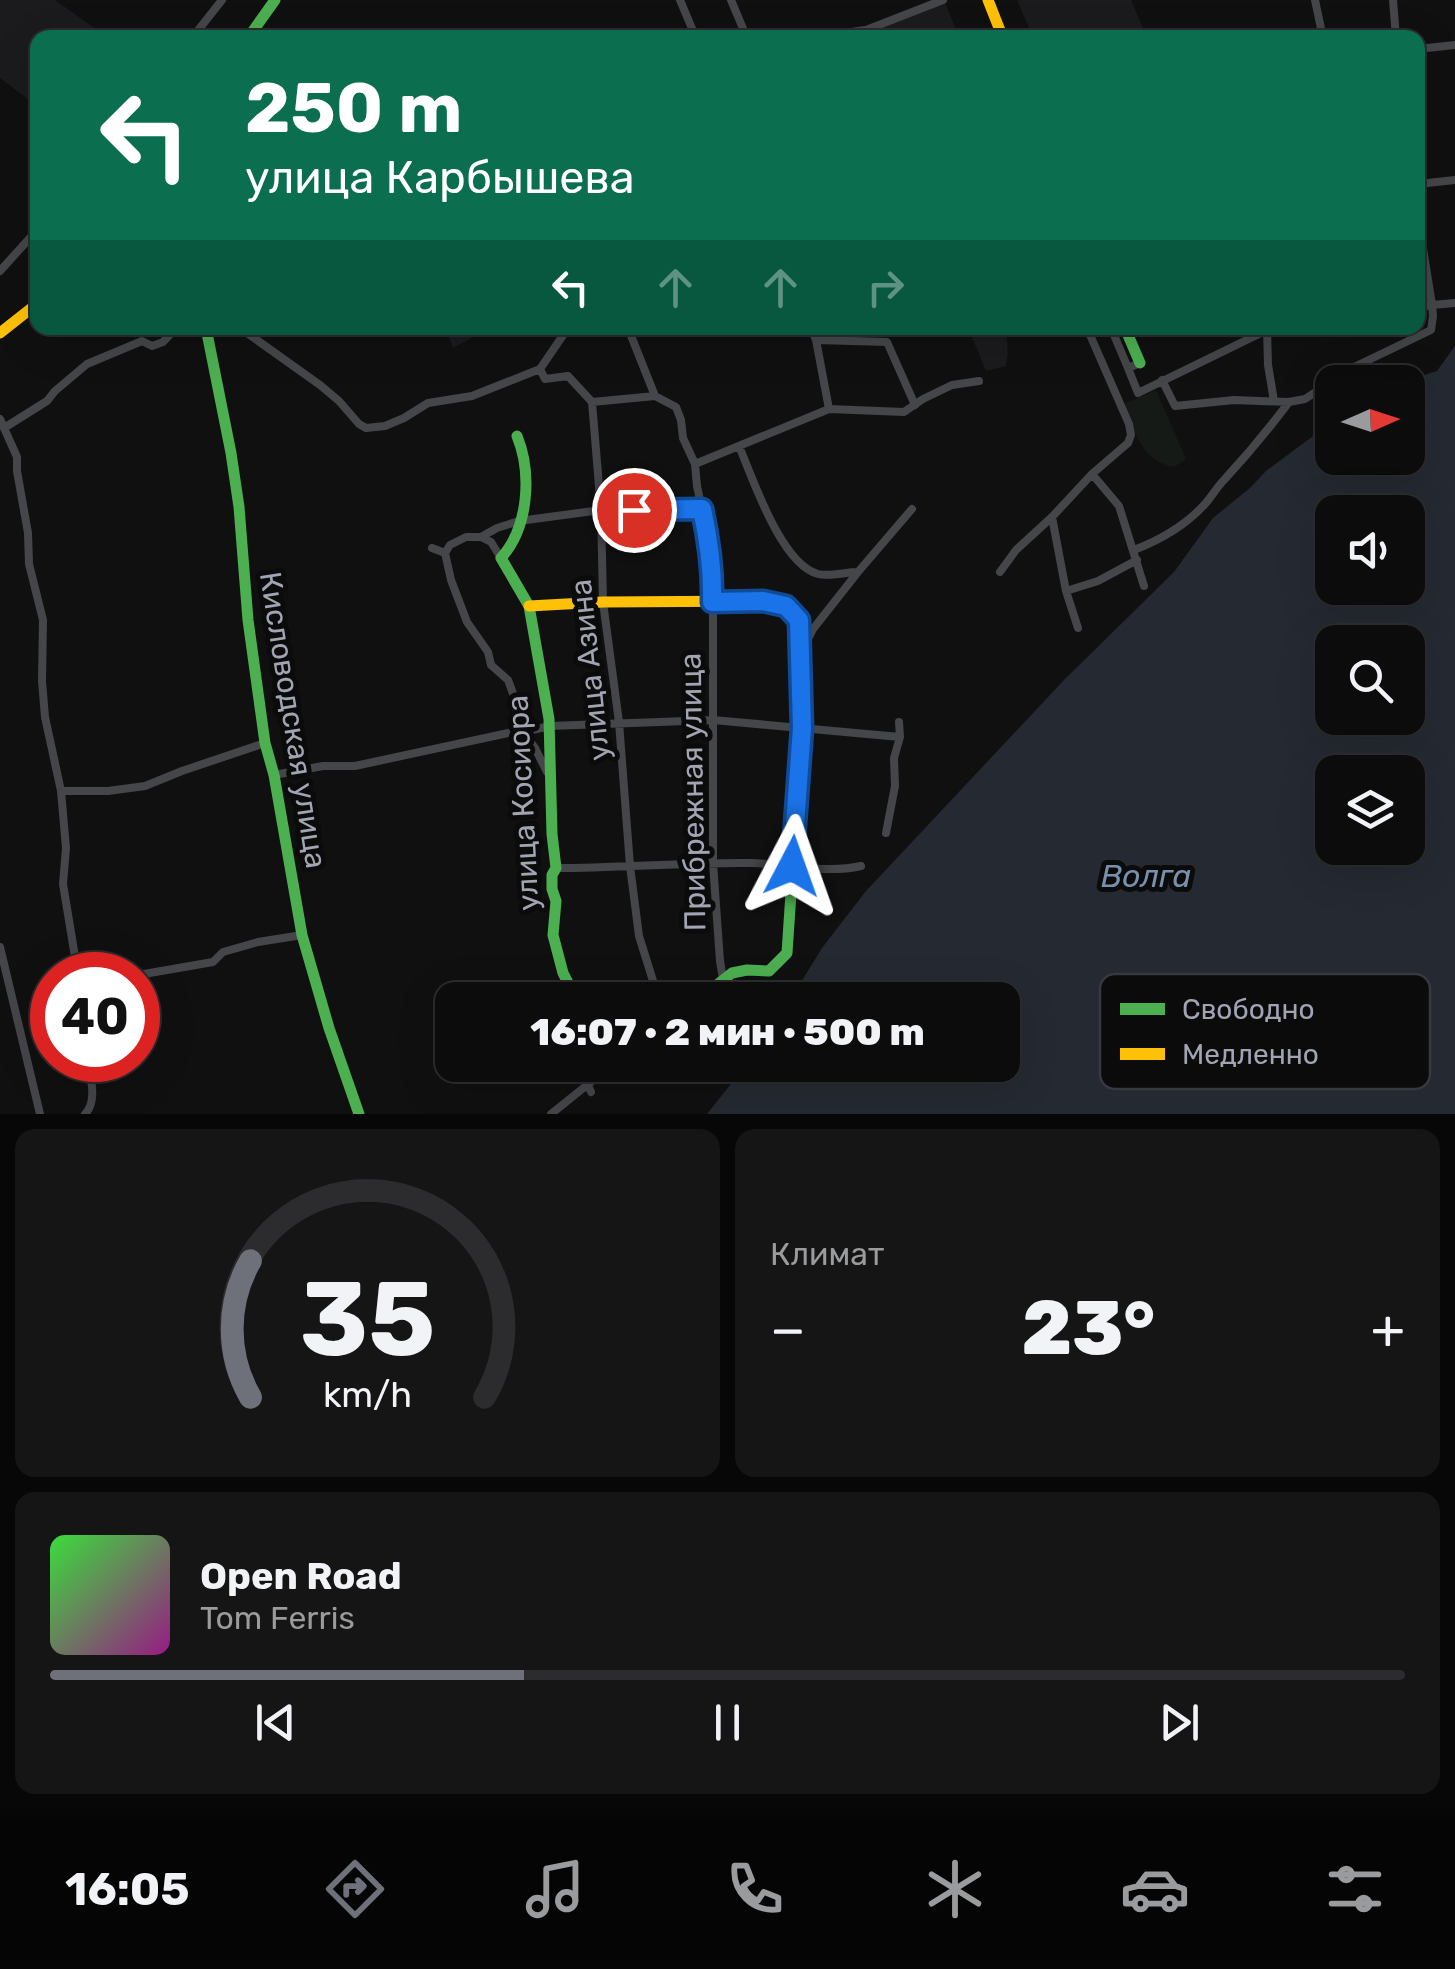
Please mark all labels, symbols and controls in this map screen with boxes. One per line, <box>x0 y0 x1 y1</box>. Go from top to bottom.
text: 250 m <box>245 67 462 150</box>
icon: left <box>80 70 210 200</box>
text: улица Карбышева <box>245 151 635 204</box>
icon: left <box>543 260 598 315</box>
icon: ahead <box>648 260 703 315</box>
icon: ahead <box>753 260 808 315</box>
icon: right <box>858 260 913 315</box>
north arrow <box>1315 365 1425 475</box>
map controls <box>1315 365 1425 865</box>
pin <box>592 468 677 553</box>
icon: arrive <box>607 483 662 538</box>
button: sound <box>1315 495 1425 605</box>
street label: Кисловодская улица <box>252 569 334 871</box>
street label: улица Азина <box>563 578 617 762</box>
button: search <box>1315 625 1425 735</box>
street label: Прибрежная улица <box>673 652 713 932</box>
street label: улица Косиора <box>499 694 547 912</box>
button: layers <box>1315 755 1425 865</box>
position arrow <box>740 814 844 918</box>
water label: Волга <box>1101 857 1191 895</box>
speed limit sign: 40 <box>30 952 160 1082</box>
legend <box>1100 974 1430 1089</box>
text: Свободно <box>1182 993 1315 1026</box>
text: 16:07 · 2 мин · 500 m <box>530 1009 925 1055</box>
text: Медленно <box>1182 1038 1319 1071</box>
text: Климат <box>770 1235 884 1273</box>
text: 35 <box>300 1258 435 1381</box>
text: 23° <box>1021 1284 1155 1373</box>
text: − <box>770 1297 806 1362</box>
text: + <box>1371 1297 1405 1362</box>
text: km/h <box>323 1374 412 1416</box>
text: Open Road <box>200 1553 402 1599</box>
text: Tom Ferris <box>200 1599 355 1637</box>
icon: previous <box>248 1695 303 1750</box>
icon: pause <box>700 1695 755 1750</box>
icon: next <box>1152 1695 1207 1750</box>
icon: directions <box>320 1854 390 1924</box>
icon: music <box>520 1854 590 1924</box>
icon: phone <box>720 1854 790 1924</box>
icon: climate <box>920 1854 990 1924</box>
icon: car <box>1120 1854 1190 1924</box>
icon: filters <box>1320 1854 1390 1924</box>
text: 16:05 <box>65 1863 190 1916</box>

